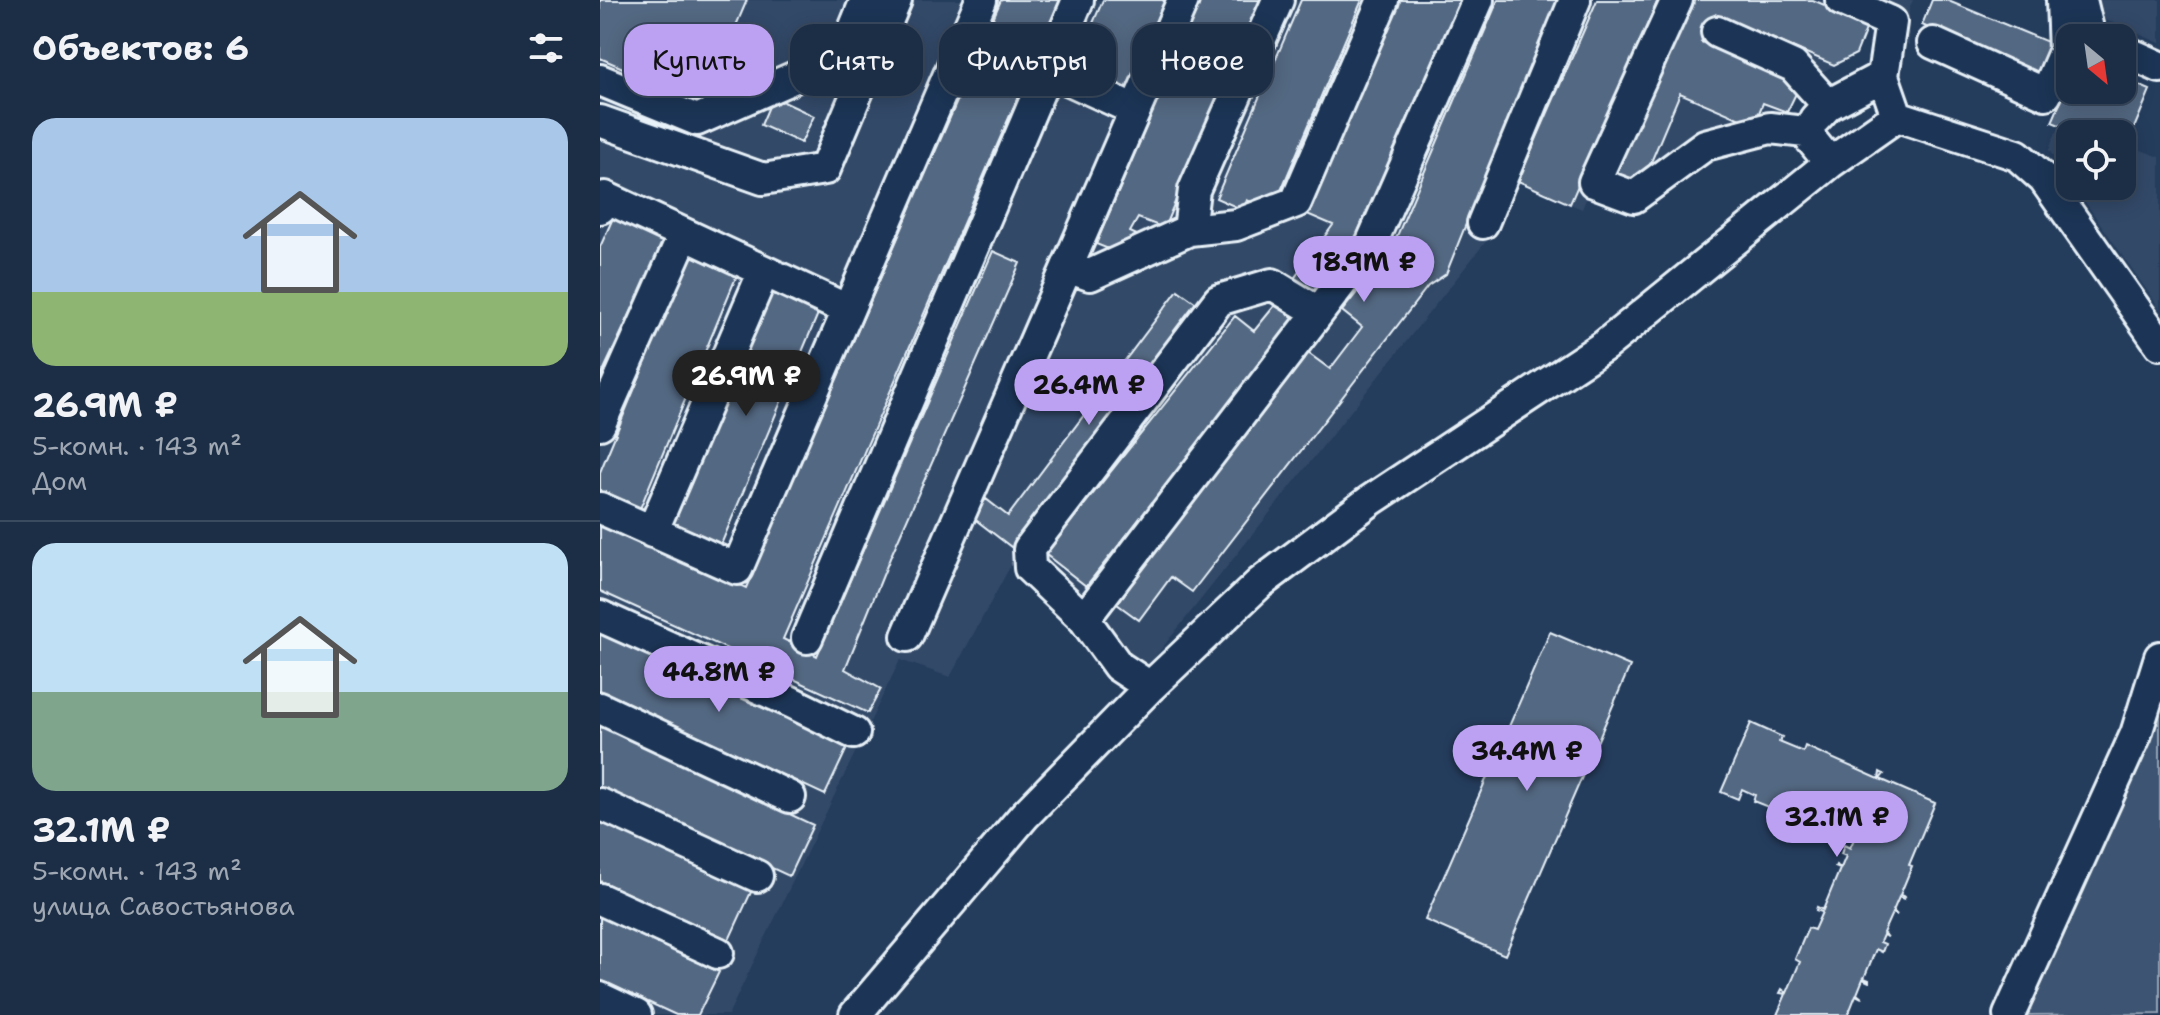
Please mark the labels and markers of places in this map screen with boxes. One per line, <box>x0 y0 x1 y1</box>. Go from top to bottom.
pin: 18.9M ₽ <box>1290 236 1438 304</box>
pin: 26.9M ₽ <box>672 350 820 418</box>
pin: 26.4M ₽ <box>1015 359 1163 427</box>
pin: 44.8M ₽ <box>645 646 793 714</box>
pin: 34.4M ₽ <box>1453 725 1601 793</box>
pin: 32.1M ₽ <box>1763 791 1911 859</box>

